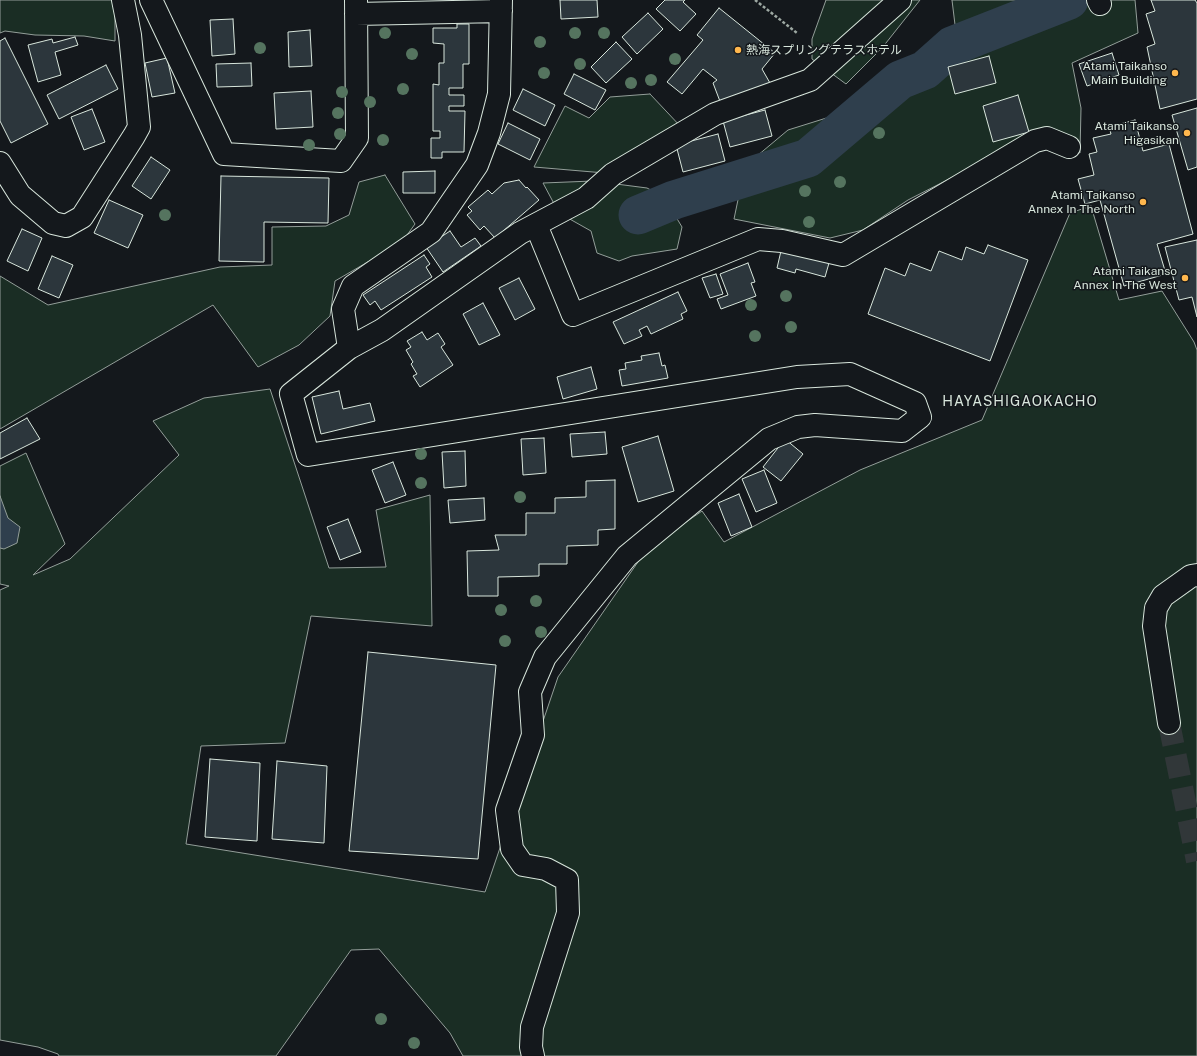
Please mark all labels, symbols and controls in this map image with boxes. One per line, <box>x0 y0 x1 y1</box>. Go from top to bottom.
place label: 熱海スプリングテラスホテル <box>746 43 902 57</box>
marker: 熱海スプリングテラスホテル <box>733 45 743 55</box>
place label: Atami Taikanso Main Building <box>1083 59 1167 87</box>
marker: Atami Taikanso Main Building <box>1170 68 1180 78</box>
place label: Atami Taikanso Higasikan <box>1095 119 1179 147</box>
marker: Atami Taikanso Higasikan <box>1182 128 1192 138</box>
place label: Atami Taikanso Annex In The North <box>1028 188 1135 216</box>
marker: Atami Taikanso Annex In The North <box>1138 197 1148 207</box>
place label: Atami Taikanso Annex In The West <box>1073 264 1177 292</box>
marker: Atami Taikanso Annex In The West <box>1180 273 1190 283</box>
district label: HAYASHIGAOKACHO <box>942 394 1098 410</box>

